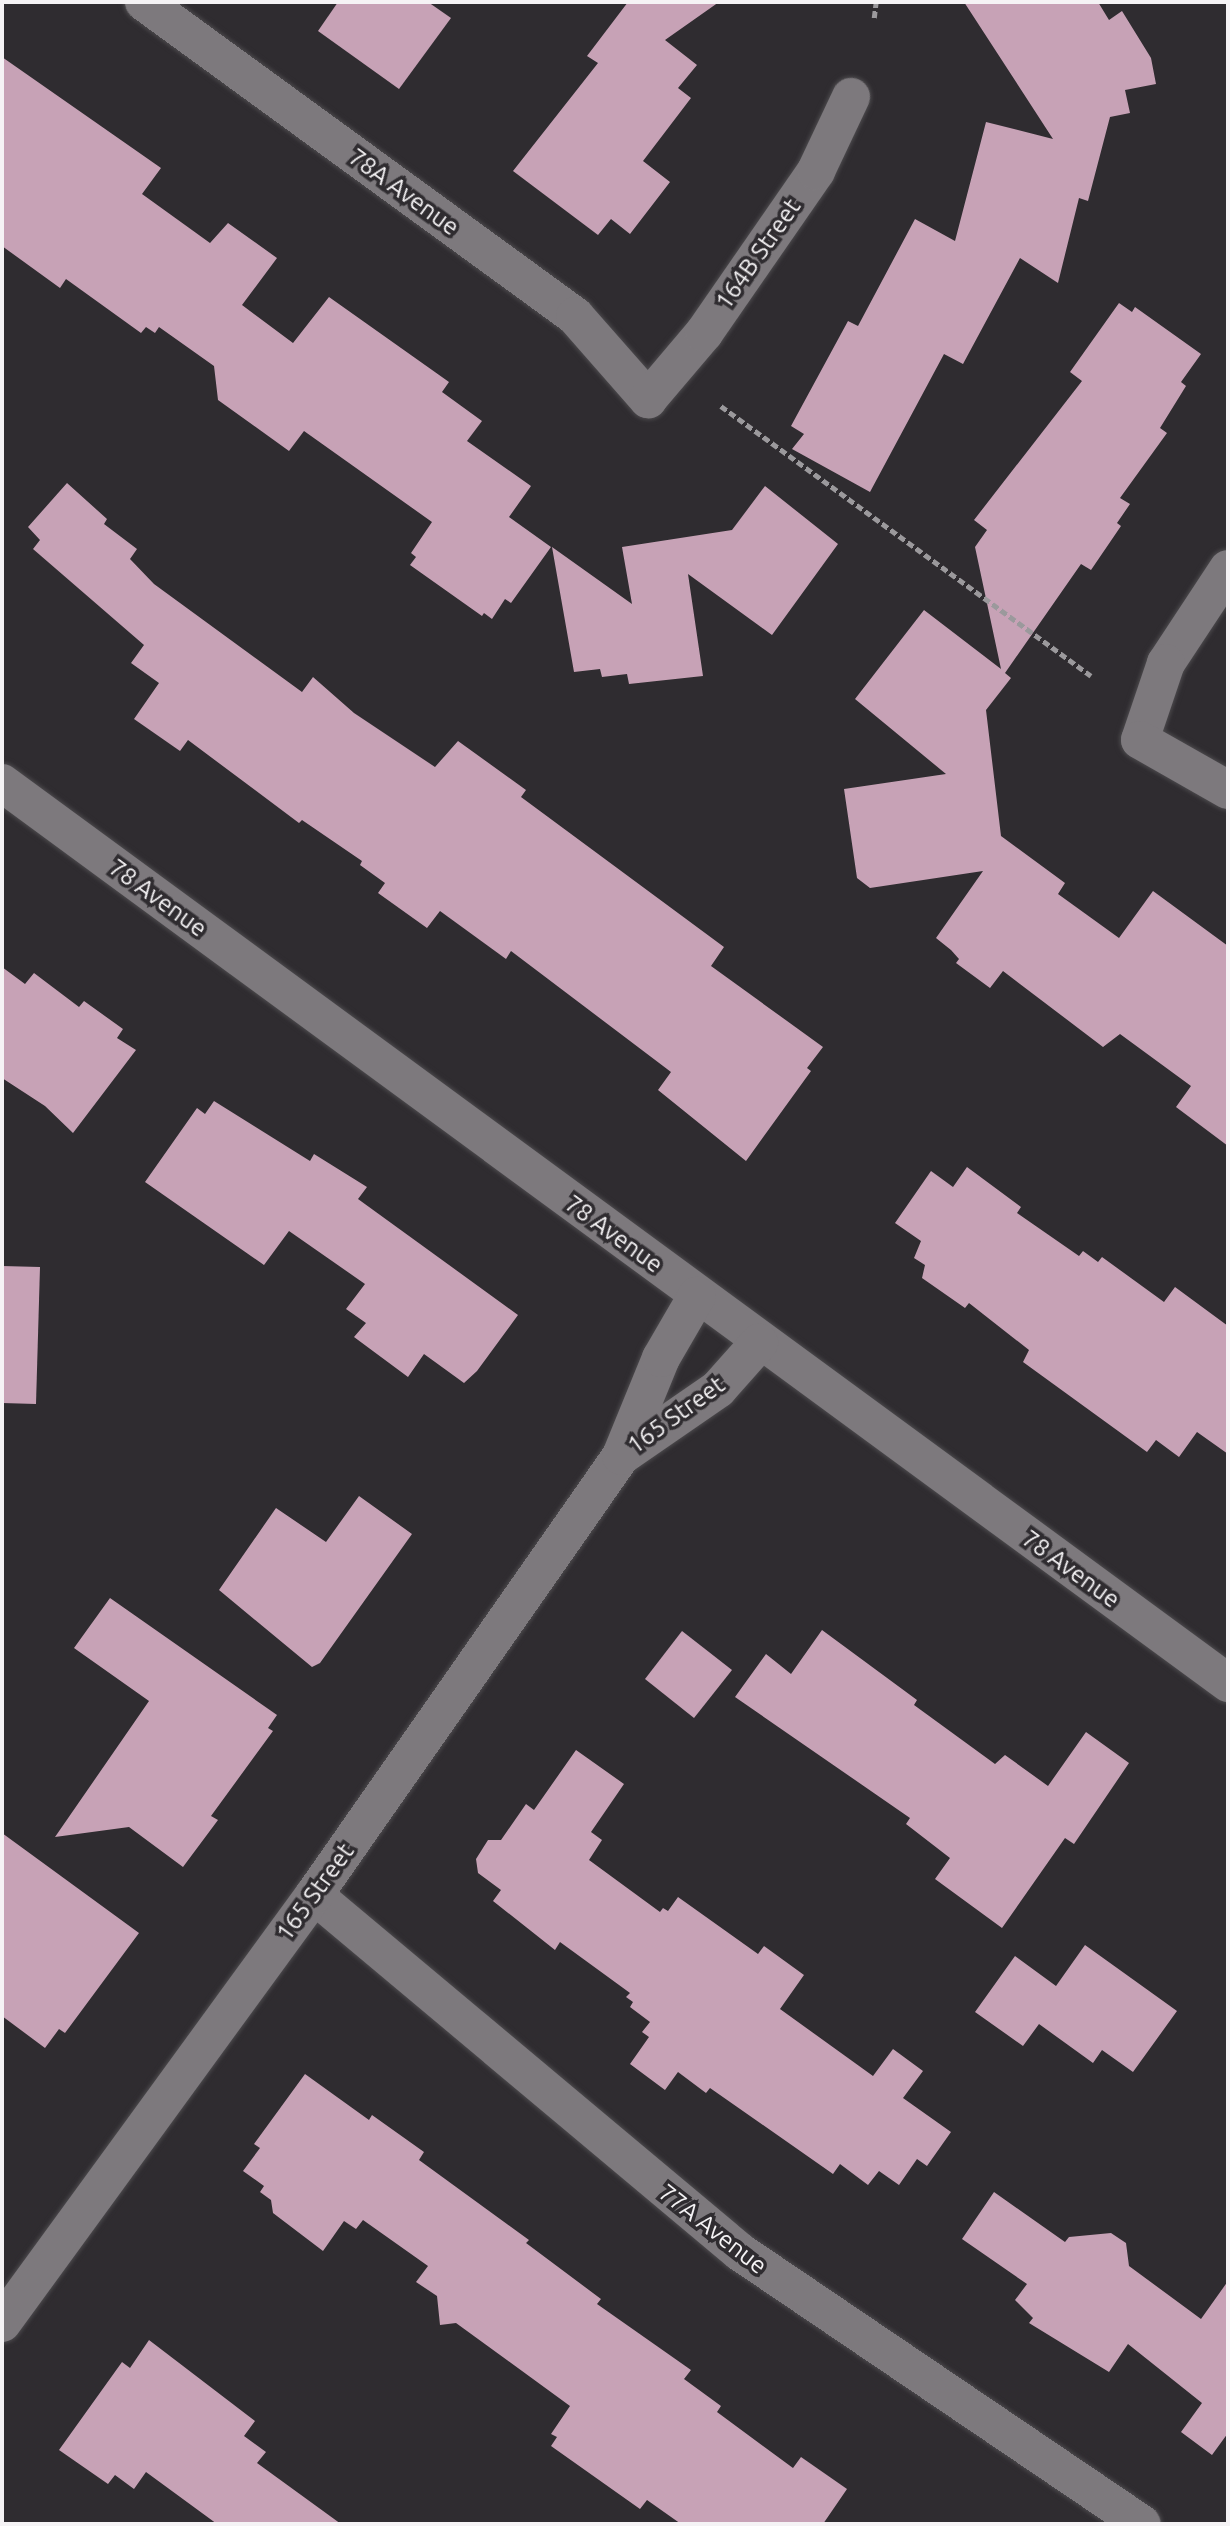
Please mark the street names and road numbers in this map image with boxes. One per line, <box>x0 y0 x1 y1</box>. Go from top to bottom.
street label: 78A Avenue <box>343 142 465 242</box>
street label: 164B Street <box>709 193 807 315</box>
street label: 78 Avenue <box>104 853 212 943</box>
street label: 78 Avenue <box>560 1189 668 1279</box>
street label: 165 Street <box>622 1370 730 1460</box>
street label: 78 Avenue <box>1017 1524 1125 1614</box>
street label: 165 Street <box>270 1838 360 1946</box>
street label: 77A Avenue <box>653 2178 773 2280</box>

